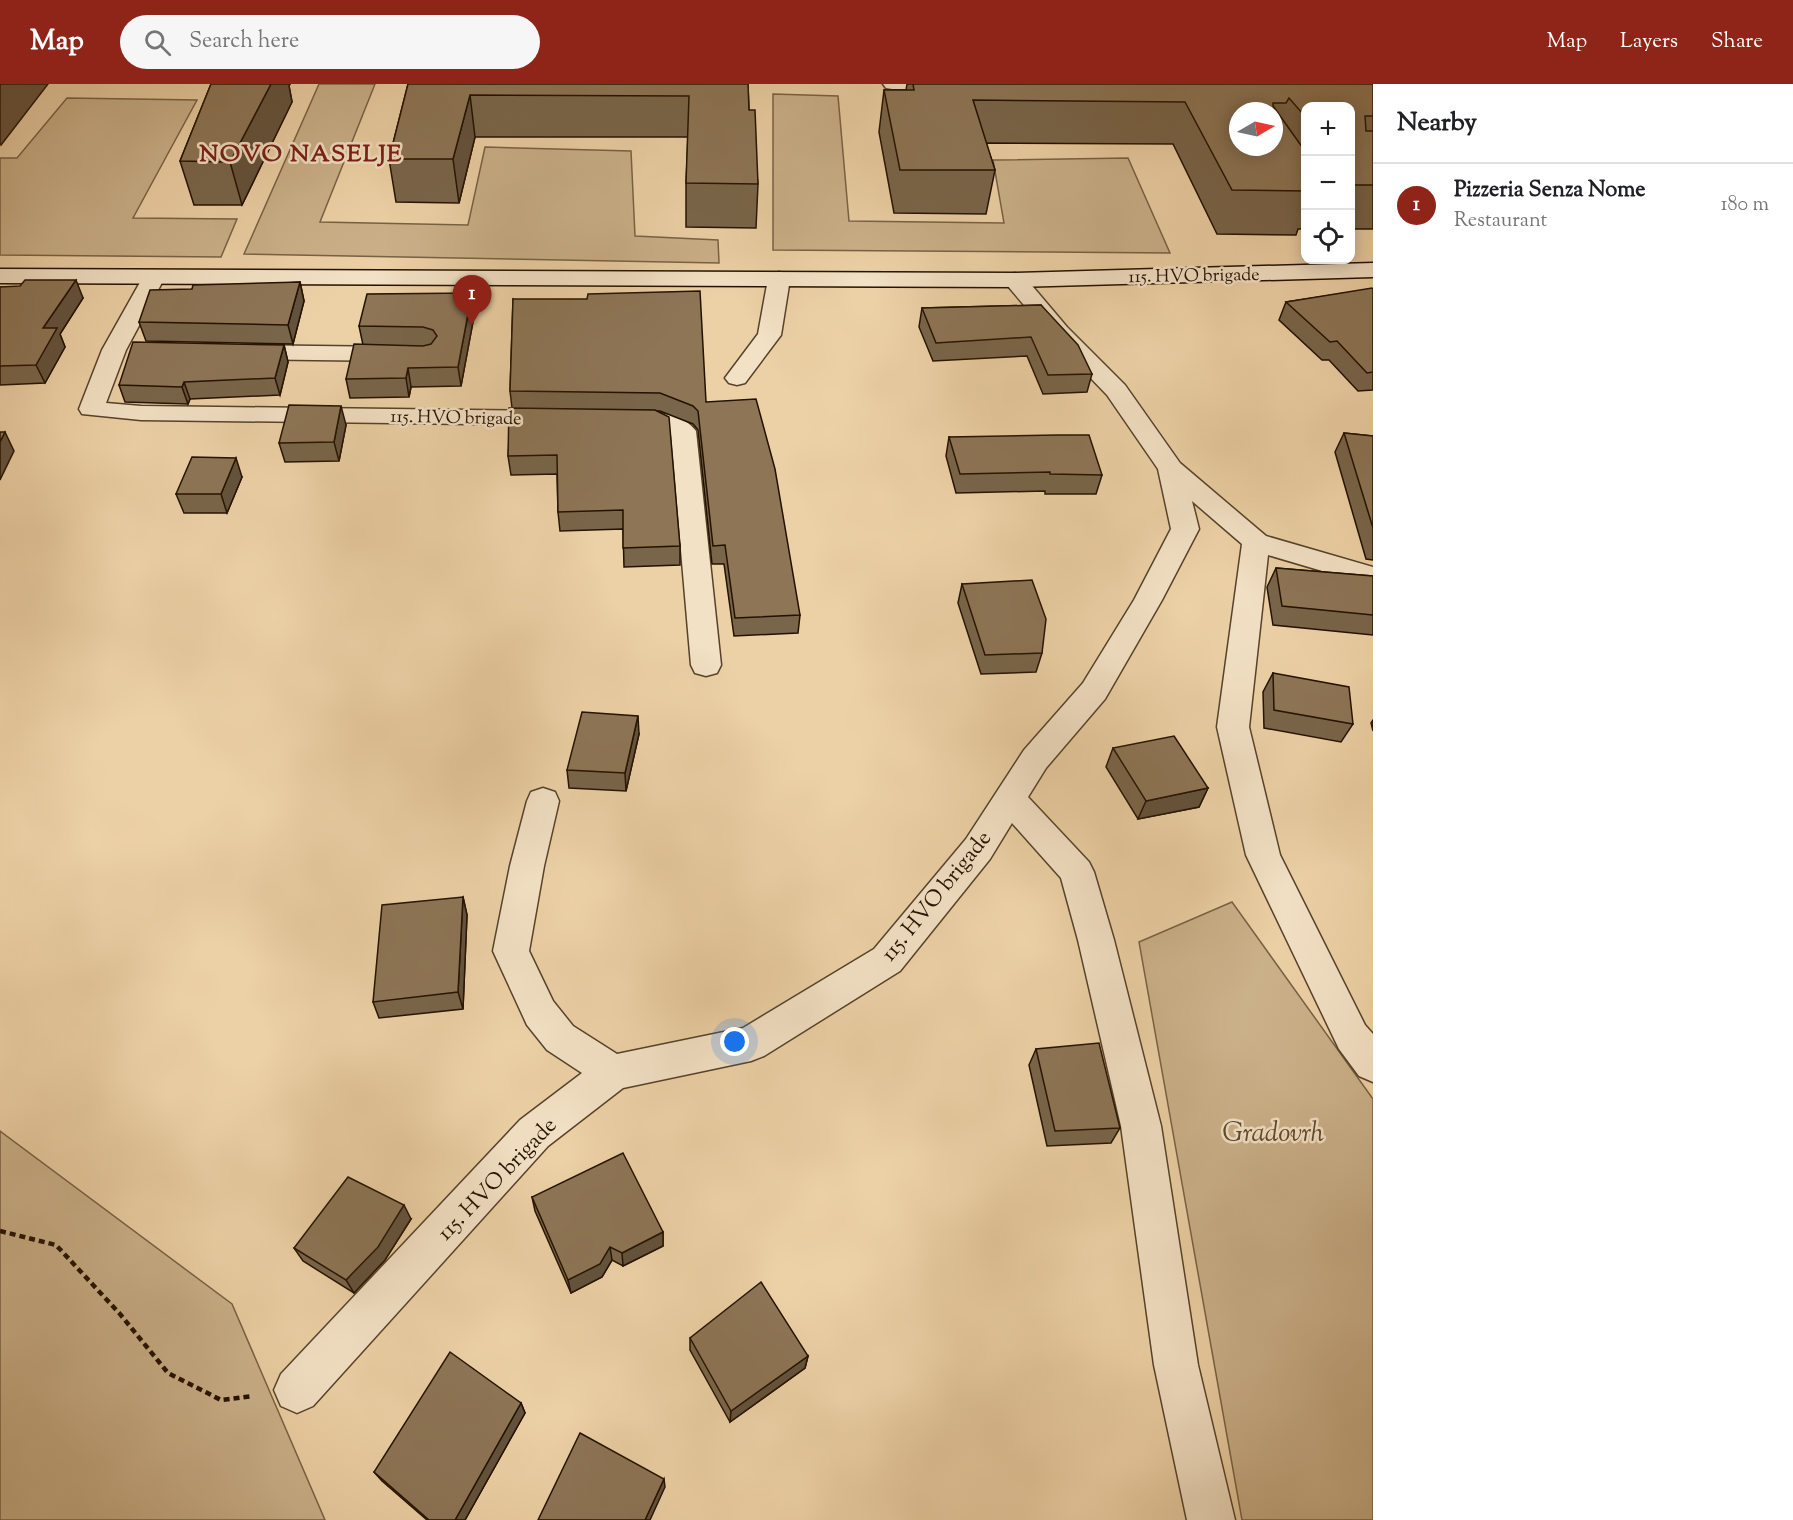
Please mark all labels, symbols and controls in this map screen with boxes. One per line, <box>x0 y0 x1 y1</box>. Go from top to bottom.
search box <box>120 15 540 69</box>
text: Map <box>30 22 84 62</box>
icon: search <box>141 26 174 59</box>
text: Search here <box>189 26 299 58</box>
text: Map <box>1547 27 1587 57</box>
text: Layers <box>1620 27 1678 57</box>
text: Share <box>1711 27 1763 57</box>
north arrow <box>1229 102 1283 156</box>
map controls <box>1301 102 1355 264</box>
button: + <box>1301 102 1355 156</box>
text: Nearby <box>1397 105 1477 142</box>
district label: NOVO NASELJE <box>199 138 403 172</box>
button: − <box>1301 156 1355 210</box>
text: Pizzeria Senza Nome <box>1454 175 1646 207</box>
text: 1 <box>1413 191 1420 220</box>
text: 180 m <box>1721 191 1769 220</box>
text: Restaurant <box>1454 207 1547 236</box>
button: locate <box>1301 210 1355 264</box>
street label: 115. HVO brigade <box>1128 263 1260 291</box>
pin: 1 <box>452 276 492 325</box>
street label: 115. HVO brigade <box>390 405 522 433</box>
street label: 115. HVO brigade <box>874 825 1000 969</box>
your location <box>720 1027 749 1056</box>
street label: 115. HVO brigade <box>431 1111 565 1249</box>
park label: Gradovrh <box>1222 1115 1324 1154</box>

